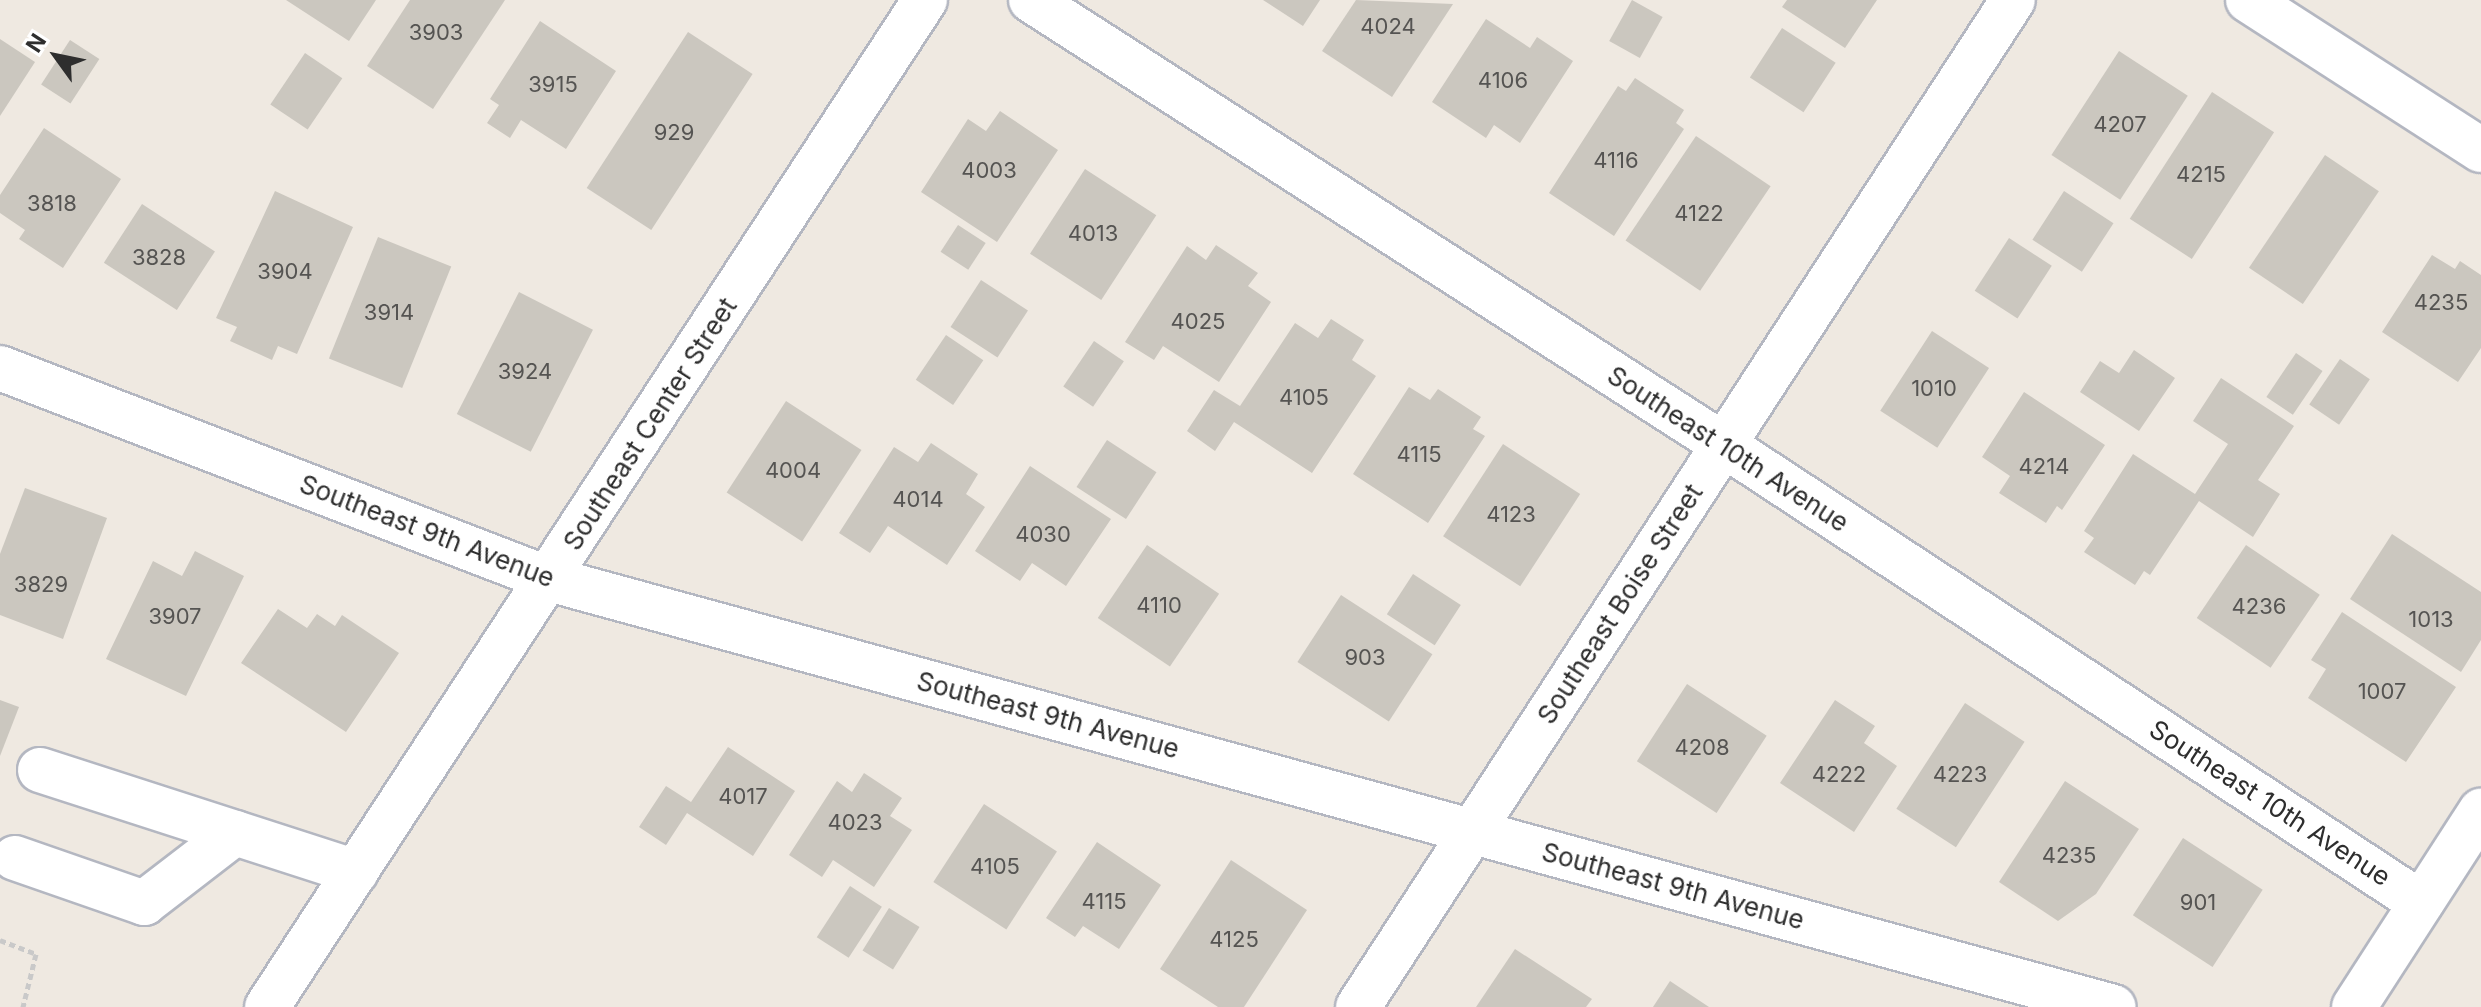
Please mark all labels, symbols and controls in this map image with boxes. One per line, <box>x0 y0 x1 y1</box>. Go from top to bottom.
house number: 4024 <box>1360 14 1416 40</box>
north arrow <box>16 16 96 96</box>
house number: 3903 <box>409 20 463 46</box>
text: N <box>20 29 51 57</box>
house number: 4106 <box>1478 68 1528 94</box>
house number: 3915 <box>528 72 578 98</box>
house number: 4207 <box>2093 112 2147 138</box>
house number: 929 <box>654 120 694 146</box>
house number: 4116 <box>1593 148 1639 174</box>
house number: 4003 <box>961 158 1017 184</box>
house number: 4215 <box>2176 162 2226 188</box>
house number: 3818 <box>27 191 77 217</box>
house number: 4122 <box>1674 201 1724 227</box>
house number: 4013 <box>1068 221 1118 247</box>
house number: 3828 <box>132 245 186 271</box>
house number: 3904 <box>257 259 313 285</box>
house number: 4235 <box>2414 290 2468 316</box>
street label: Southeast Center Street <box>557 292 743 556</box>
house number: 3914 <box>364 300 414 326</box>
house number: 4025 <box>1171 309 1225 335</box>
house number: 3924 <box>498 359 552 385</box>
street label: Southeast 10th Avenue <box>1602 359 1854 539</box>
house number: 1010 <box>1911 376 1957 402</box>
house number: 4105 <box>1279 385 1329 411</box>
house number: 4115 <box>1396 442 1442 468</box>
house number: 4214 <box>2019 454 2069 480</box>
house number: 4004 <box>765 458 821 484</box>
street label: Southeast 9th Avenue <box>295 468 559 594</box>
street label: Southeast Boise Street <box>1531 478 1709 730</box>
house number: 4014 <box>892 487 944 513</box>
house number: 4123 <box>1486 502 1536 528</box>
house number: 4030 <box>1015 522 1071 548</box>
house number: 3829 <box>14 572 68 598</box>
house number: 4110 <box>1136 593 1182 619</box>
house number: 4236 <box>2232 594 2286 620</box>
house number: 3907 <box>148 604 202 630</box>
house number: 1013 <box>2408 607 2454 633</box>
house number: 903 <box>1344 645 1386 671</box>
street label: Southeast 9th Avenue <box>914 665 1182 765</box>
house number: 1007 <box>2358 679 2406 705</box>
street label: Southeast 10th Avenue <box>2144 713 2396 893</box>
house number: 4208 <box>1674 735 1730 761</box>
house number: 4222 <box>1812 762 1866 788</box>
house number: 4223 <box>1933 762 1987 788</box>
house number: 4017 <box>718 784 768 810</box>
house number: 4023 <box>827 810 883 836</box>
street label: Southeast 9th Avenue <box>1539 836 1807 936</box>
house number: 4235 <box>2042 843 2096 869</box>
house number: 4105 <box>970 854 1020 880</box>
house number: 4115 <box>1081 889 1127 915</box>
house number: 901 <box>2180 890 2216 916</box>
house number: 4125 <box>1209 927 1259 953</box>

